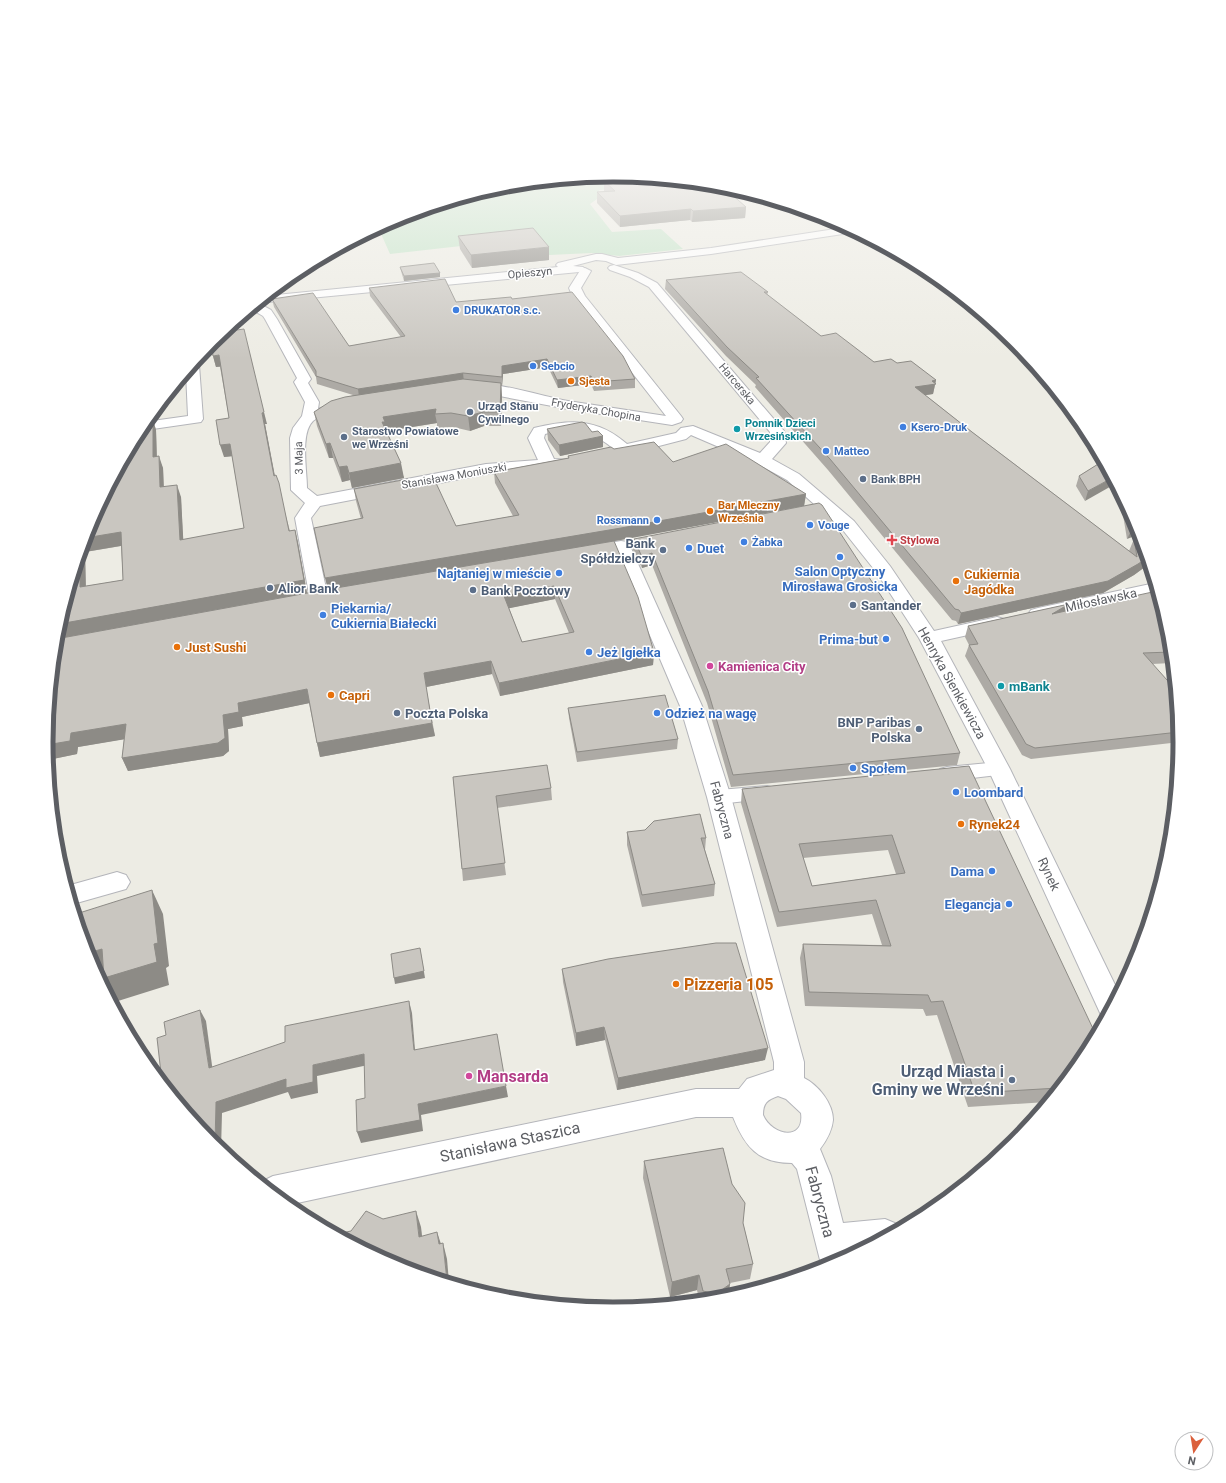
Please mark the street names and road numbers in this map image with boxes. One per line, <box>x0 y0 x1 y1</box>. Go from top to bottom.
street label: Opieszyn <box>507 265 553 281</box>
street label: Harcerska <box>716 361 758 407</box>
street label: Fryderyka Chopina <box>550 396 642 424</box>
street label: 3 Maja <box>292 441 306 475</box>
street label: Stanisława Moniuszki <box>400 460 508 492</box>
street label: Miłosławska <box>1064 585 1138 615</box>
street label: Henryka Sienkiewicza <box>915 624 989 742</box>
street label: Fabryczna <box>707 779 737 841</box>
street label: Rynek <box>1035 855 1063 893</box>
street label: Stanisława Staszica <box>438 1118 582 1166</box>
street label: Fabryczna <box>801 1164 839 1240</box>

